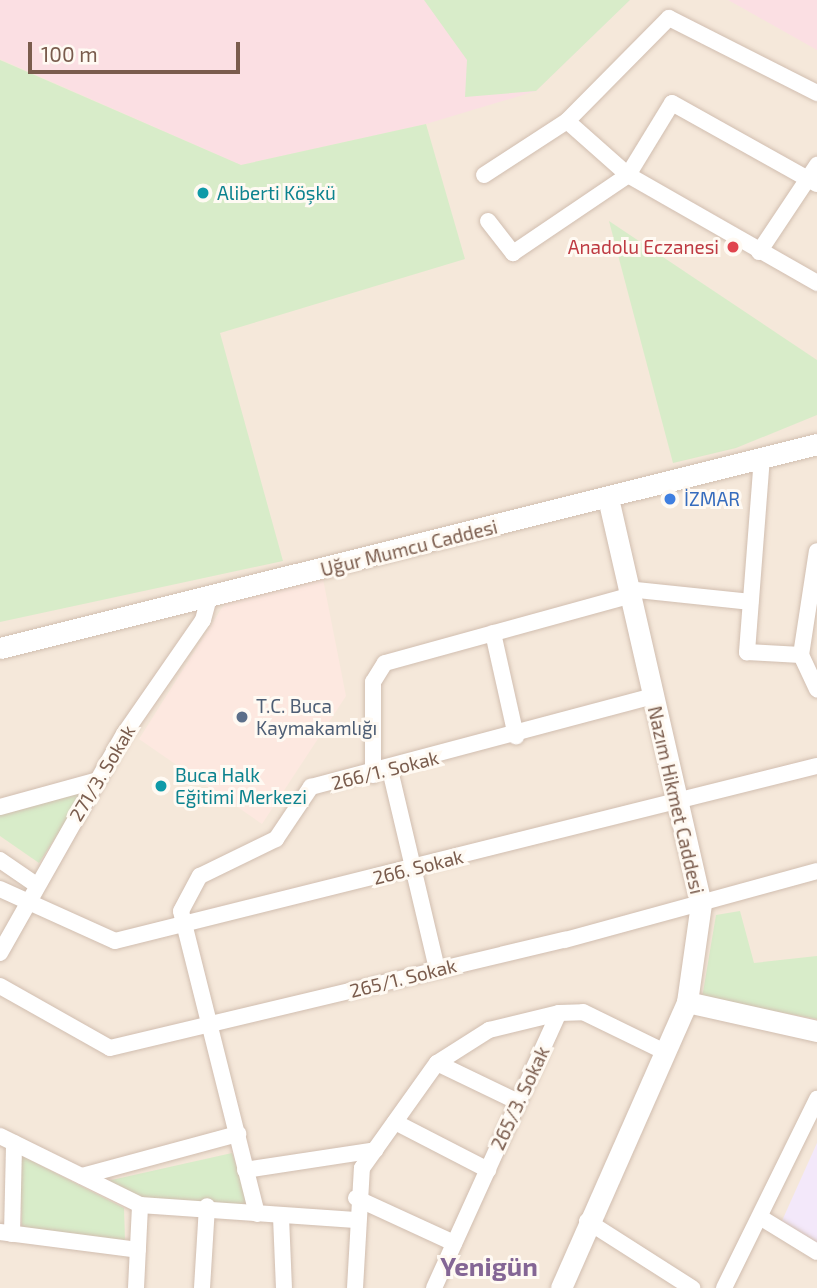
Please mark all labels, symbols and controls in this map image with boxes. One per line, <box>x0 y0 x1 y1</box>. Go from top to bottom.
scale bar <box>32 28 243 72</box>
text: 100 m <box>41 41 98 66</box>
place label: Aliberti Köşkü <box>217 182 336 204</box>
marker: Aliberti Köşkü <box>195 185 211 201</box>
place label: Anadolu Eczanesi <box>568 236 719 258</box>
marker: Anadolu Eczanesi <box>725 239 741 255</box>
place label: İZMAR <box>684 488 740 510</box>
marker: İZMAR <box>662 491 678 507</box>
street label: Uğur Mumcu Caddesi <box>318 515 500 581</box>
place label: T.C. Buca Kaymakamlığı <box>256 695 377 739</box>
street label: Nazım Hikmet Caddesi <box>643 704 709 896</box>
marker: T.C. Buca Kaymakamlığı <box>234 709 250 725</box>
street label: 271/3. Sokak <box>64 721 140 825</box>
street label: 266/1. Sokak <box>329 746 441 794</box>
place label: Buca Halk Eğitimi Merkezi <box>175 764 307 808</box>
marker: Buca Halk Eğitimi Merkezi <box>153 778 169 794</box>
street label: 266. Sokak <box>370 845 466 889</box>
street label: 265/1. Sokak <box>347 954 459 1002</box>
street label: 265/3. Sokak <box>486 1042 554 1154</box>
district label: Yenigün <box>440 1250 538 1282</box>

